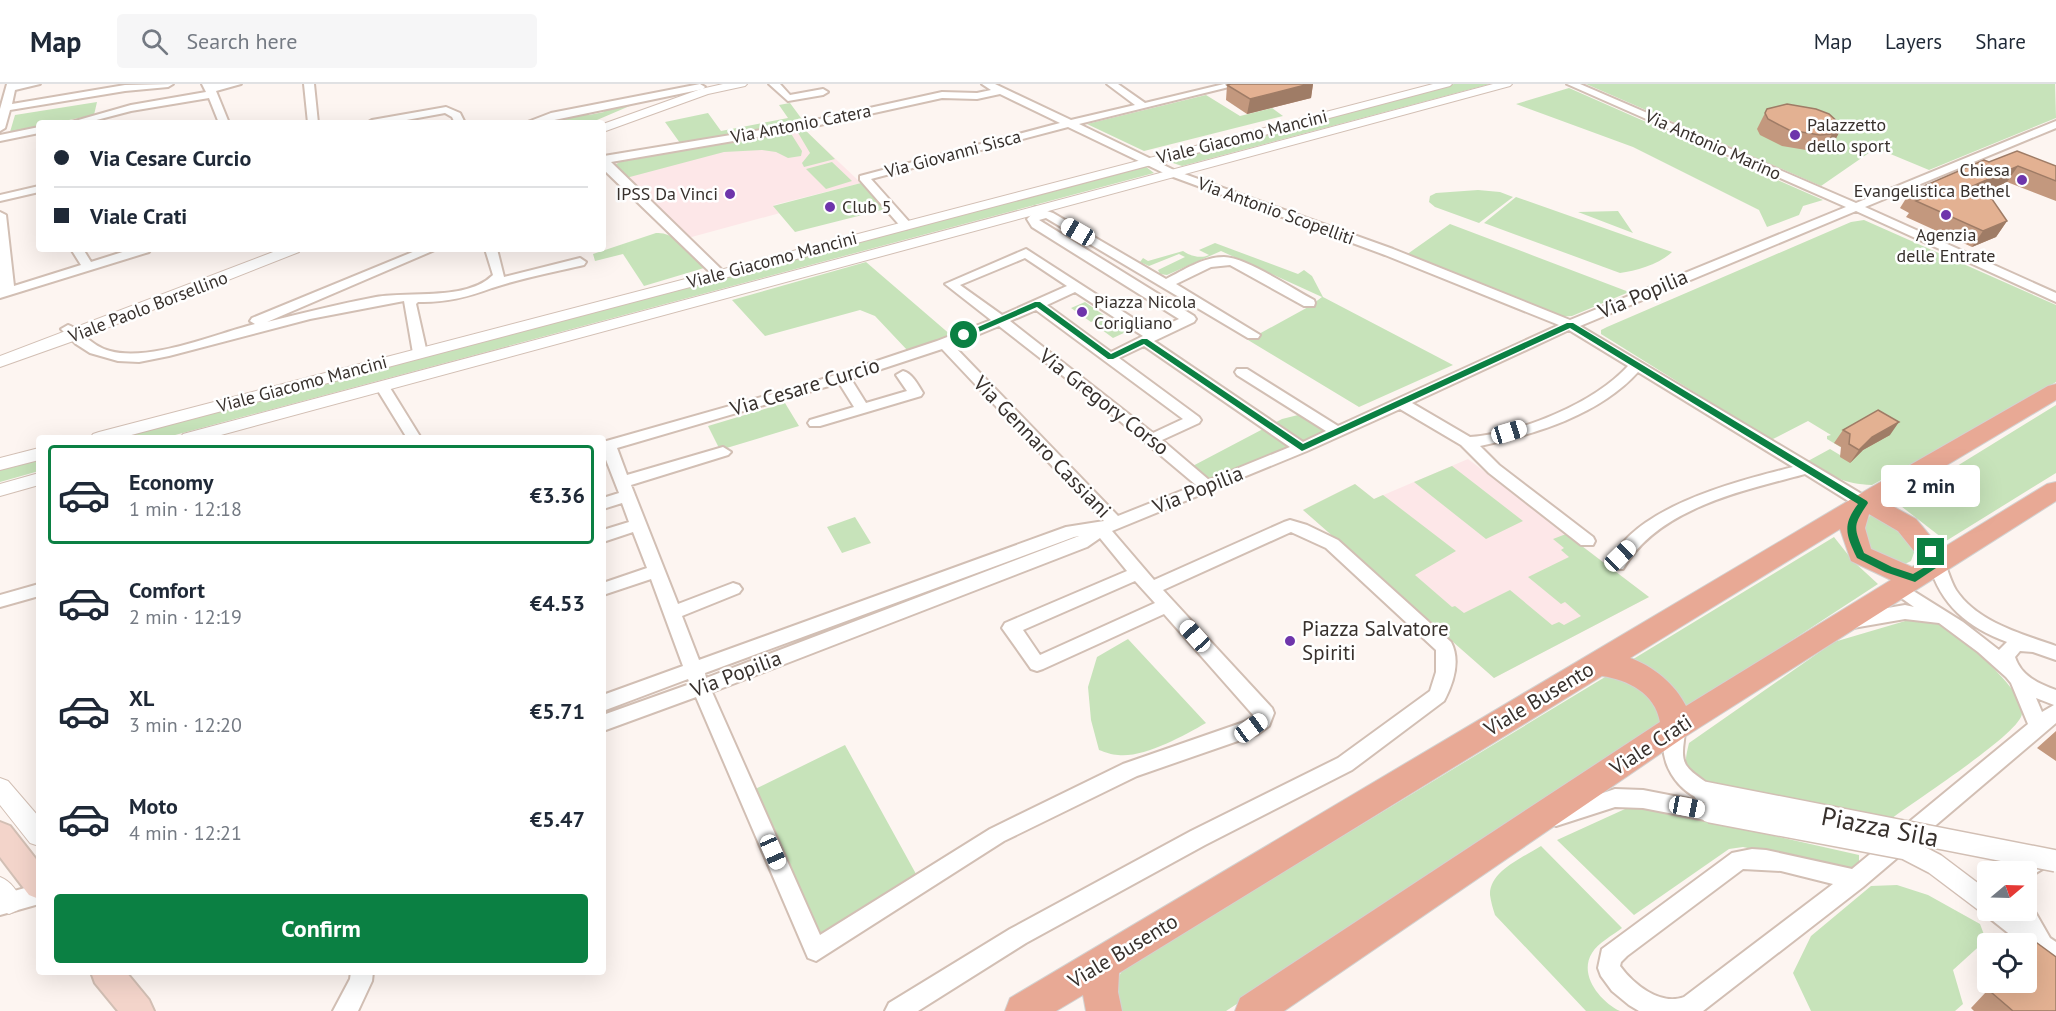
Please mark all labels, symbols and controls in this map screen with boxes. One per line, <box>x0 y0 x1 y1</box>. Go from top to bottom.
search box <box>117 14 537 68</box>
text: Map <box>30 23 81 60</box>
icon: search <box>138 25 171 58</box>
text: Search here <box>186 27 297 55</box>
text: Map <box>1814 28 1852 55</box>
text: Layers <box>1885 28 1942 55</box>
text: Share <box>1975 28 2026 55</box>
street label: Via Antonio Catera <box>728 99 873 149</box>
street label: Viale Giacomo Mancini <box>1153 104 1330 169</box>
street label: Via Antonio Marino <box>1641 104 1785 185</box>
place label: Palazzetto dello sport <box>1807 113 1891 157</box>
street label: Via Giovanni Sisca <box>881 124 1023 183</box>
marker: Palazzetto dello sport <box>1788 128 1802 142</box>
text: Via Cesare Curcio <box>90 144 251 172</box>
place label: Chiesa Evangelistica Bethel <box>1854 158 2011 202</box>
street label: Via Antonio Scopelliti <box>1194 171 1358 250</box>
marker: Chiesa Evangelistica Bethel <box>2015 173 2029 187</box>
place label: IPSS Da Vinci <box>616 182 718 205</box>
marker: IPSS Da Vinci <box>723 187 737 201</box>
place label: Club 5 <box>842 195 892 218</box>
marker: Club 5 <box>823 200 837 214</box>
text: Viale Crati <box>90 202 187 230</box>
marker: Agenzia delle Entrate <box>1939 208 1953 222</box>
car <box>1058 215 1098 249</box>
place label: Agenzia delle Entrate <box>1897 223 1995 267</box>
street label: Viale Giacomo Mancini <box>683 226 859 294</box>
street label: Via Popilia <box>1593 263 1692 325</box>
street label: Viale Paolo Borsellino <box>64 266 231 348</box>
place label: Piazza Nicola Corigliano <box>1094 290 1196 334</box>
marker: Piazza Nicola Corigliano <box>1075 305 1089 319</box>
route start <box>950 321 977 348</box>
street label: Via Gregory Corso <box>1033 342 1175 461</box>
street label: Viale Giacomo Mancini <box>213 350 389 418</box>
street label: Via Cesare Curcio <box>726 351 883 422</box>
street label: Via Gennaro Cassiani <box>967 369 1117 523</box>
car <box>1489 418 1529 446</box>
street label: Via Popilia <box>1148 459 1247 520</box>
callout: 2 min <box>1882 465 1980 507</box>
icon: car <box>57 468 111 522</box>
text: Economy <box>129 468 213 496</box>
text: 2 min <box>1906 473 1955 499</box>
text: €3.36 <box>530 481 585 509</box>
text: 1 min · 12:18 <box>129 496 242 522</box>
car <box>1601 537 1639 575</box>
route end <box>1917 538 1944 565</box>
icon: car <box>57 576 111 630</box>
text: Comfort <box>129 576 205 604</box>
text: €4.53 <box>530 589 585 617</box>
text: 2 min · 12:19 <box>129 604 242 630</box>
place label: Piazza Salvatore Spiriti <box>1302 615 1449 666</box>
car <box>1176 617 1214 655</box>
marker: Piazza Salvatore Spiriti <box>1283 634 1297 648</box>
street label: Via Popilia <box>686 644 785 704</box>
street label: Viale Busento <box>1478 655 1598 742</box>
icon: car <box>57 684 111 738</box>
text: XL <box>129 684 154 712</box>
text: €5.71 <box>530 697 585 725</box>
street label: Viale Crati <box>1604 708 1697 782</box>
car <box>1231 710 1271 746</box>
text: 3 min · 12:20 <box>129 712 242 738</box>
icon: car <box>57 792 111 846</box>
text: Moto <box>129 792 178 820</box>
car <box>1668 795 1706 819</box>
street label: Piazza Sila <box>1819 799 1942 854</box>
text: €5.47 <box>530 805 585 833</box>
text: 4 min · 12:21 <box>129 820 242 846</box>
car <box>757 832 789 872</box>
north arrow <box>1977 861 2037 921</box>
map controls <box>1977 861 2037 993</box>
button: Confirm <box>54 894 588 963</box>
street label: Viale Busento <box>1062 907 1182 994</box>
button: locate <box>1977 933 2037 993</box>

